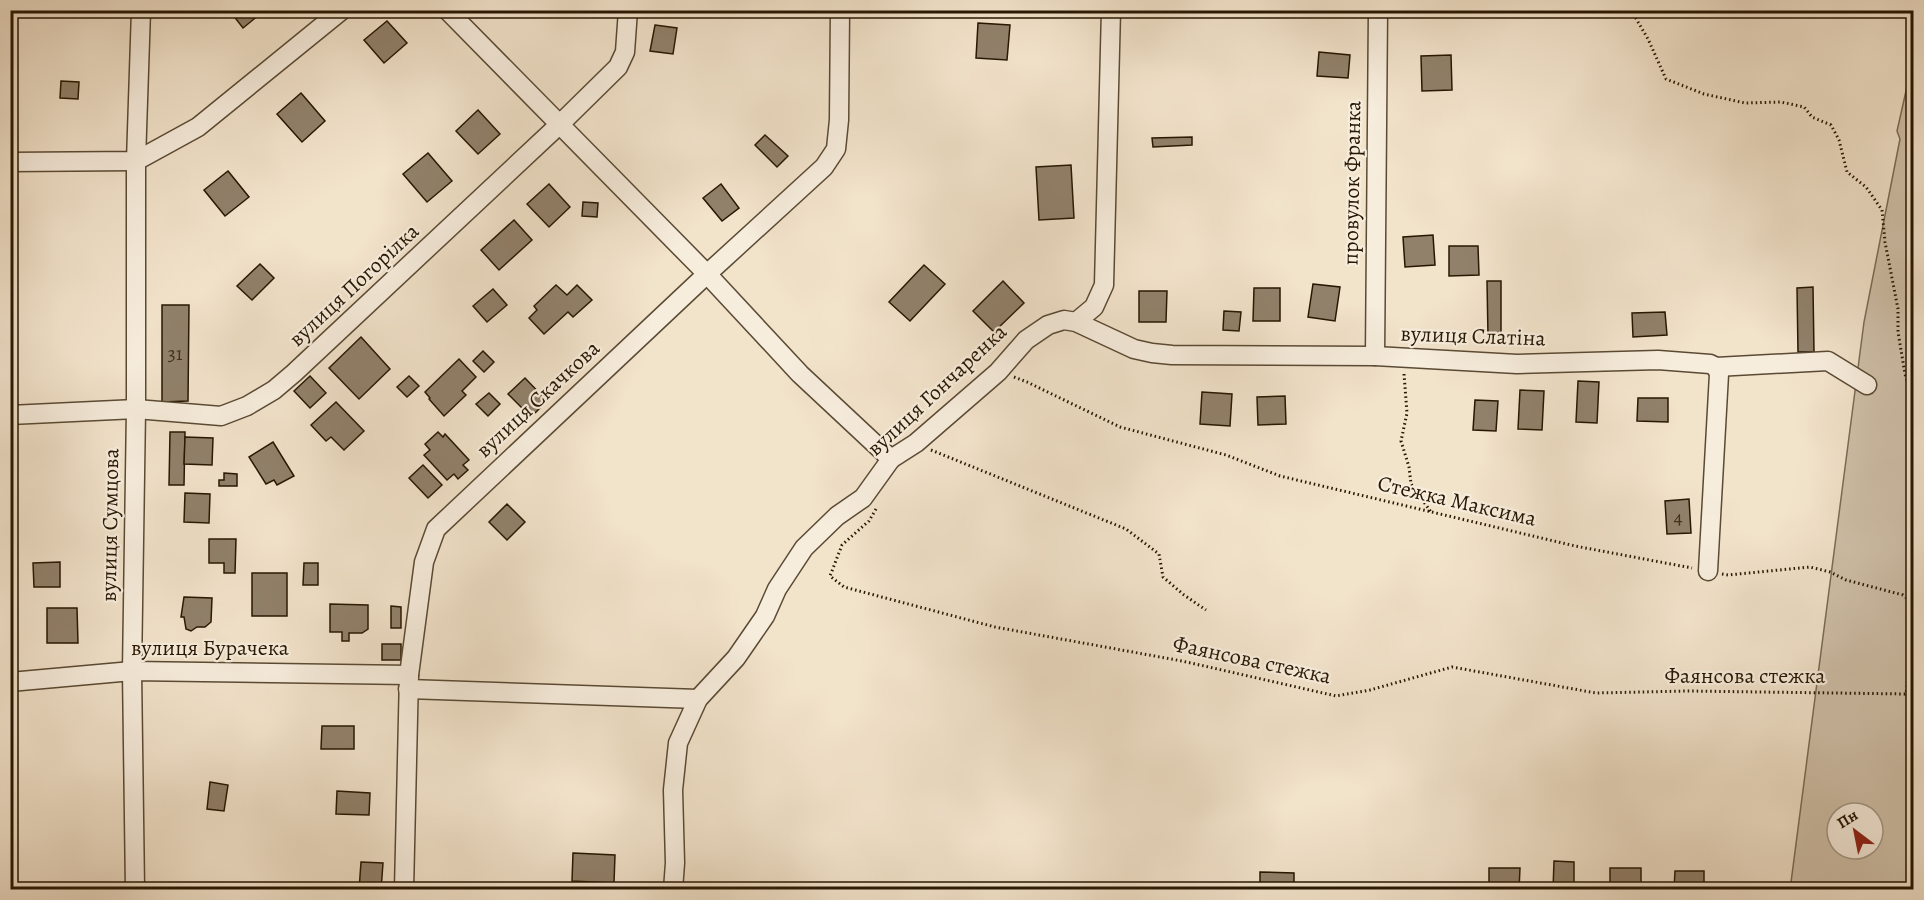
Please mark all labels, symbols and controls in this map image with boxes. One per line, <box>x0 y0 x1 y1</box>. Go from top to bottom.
street label: провулок Франка <box>1336 100 1368 266</box>
street label: вулиця Погорілка <box>282 216 426 353</box>
street label: вулиця Гончаренка <box>861 317 1014 463</box>
street label: вулиця Слатіна <box>1400 318 1547 354</box>
street label: вулиця Скачкова <box>470 333 607 464</box>
house number: 31 <box>167 340 183 367</box>
street label: вулиця Сумцова <box>94 447 126 602</box>
street label: Стежка Максима <box>1375 468 1540 534</box>
house number: 4 <box>1673 504 1683 531</box>
street label: Фаянсова стежка <box>1170 629 1335 692</box>
street label: вулиця Бурачека <box>131 633 290 663</box>
street label: Фаянсова стежка <box>1665 661 1826 691</box>
north arrow <box>1825 801 1885 861</box>
text: Пн <box>1833 804 1862 834</box>

